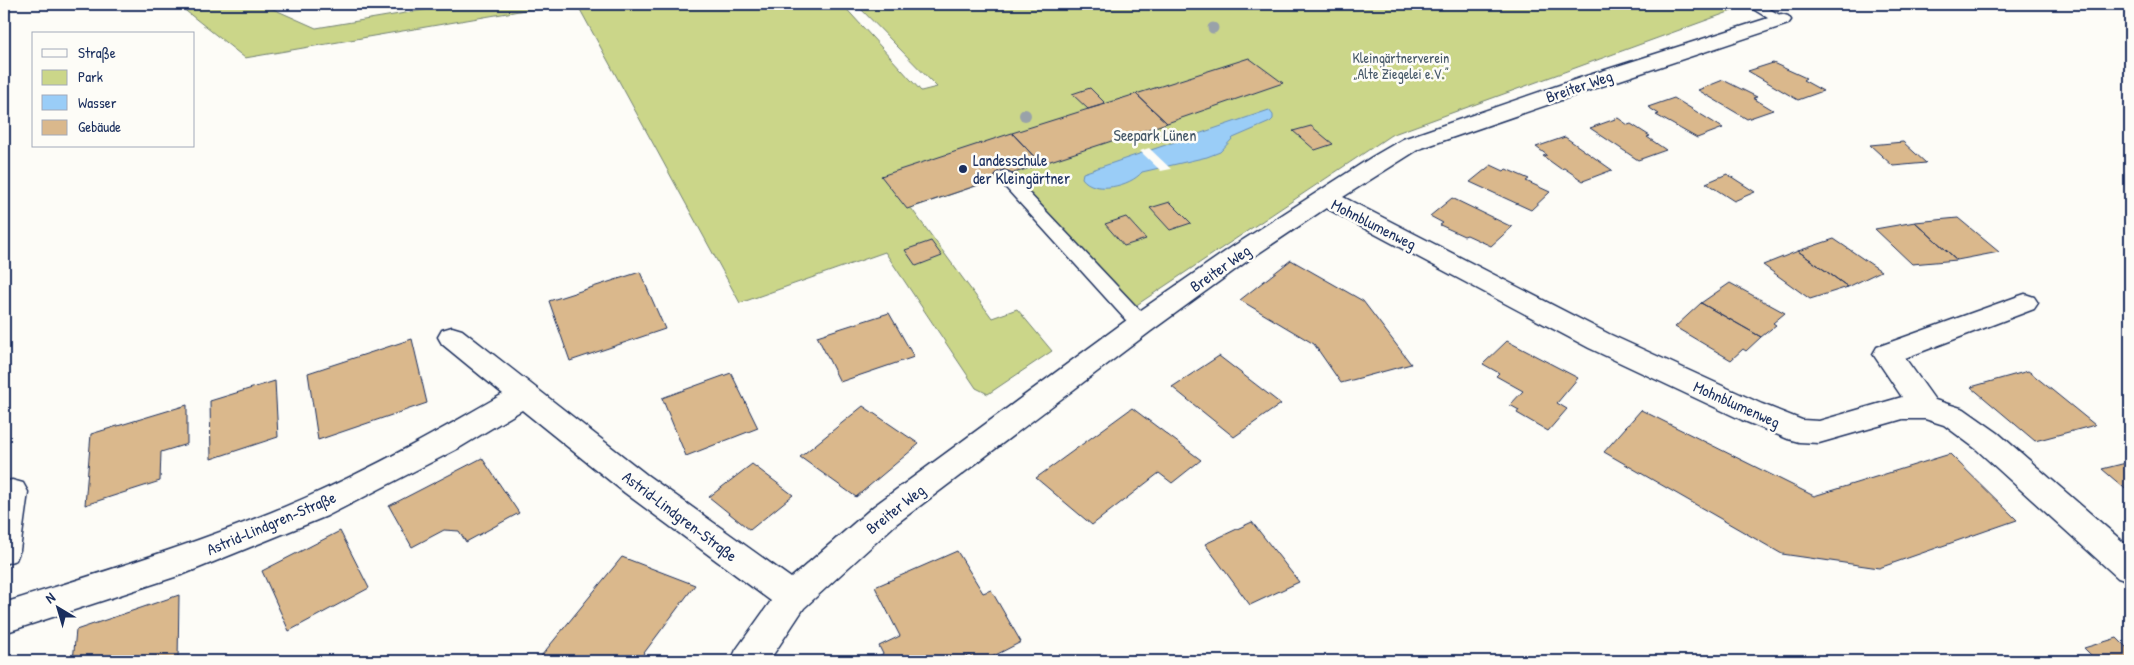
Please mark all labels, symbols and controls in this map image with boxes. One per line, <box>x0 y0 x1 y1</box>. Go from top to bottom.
legend <box>32 32 195 148</box>
text: Straße <box>78 42 116 63</box>
park label: Kleingärtnerverein „Alte Ziegelei e.V.” <box>1353 48 1449 84</box>
street label: Breiter Weg <box>1543 64 1615 108</box>
text: Park <box>78 66 103 87</box>
text: Wasser <box>78 92 117 113</box>
text: Gebäude <box>78 116 121 137</box>
park label: Seepark Lünen <box>1114 124 1196 146</box>
place label: Landesschule der Kleingärtner <box>973 149 1070 189</box>
marker: Landesschule der Kleingärtner <box>957 163 969 175</box>
street label: Mohnblumenweg <box>1328 193 1420 255</box>
street label: Breiter Weg <box>1185 239 1255 297</box>
street label: Mohnblumenweg <box>1690 375 1784 433</box>
street label: Astrid-Lindgren-Straße <box>618 466 742 567</box>
street label: Breiter Weg <box>861 479 929 539</box>
street label: Astrid-Lindgren-Straße <box>203 486 340 560</box>
north arrow <box>32 582 82 632</box>
text: N <box>41 587 59 607</box>

